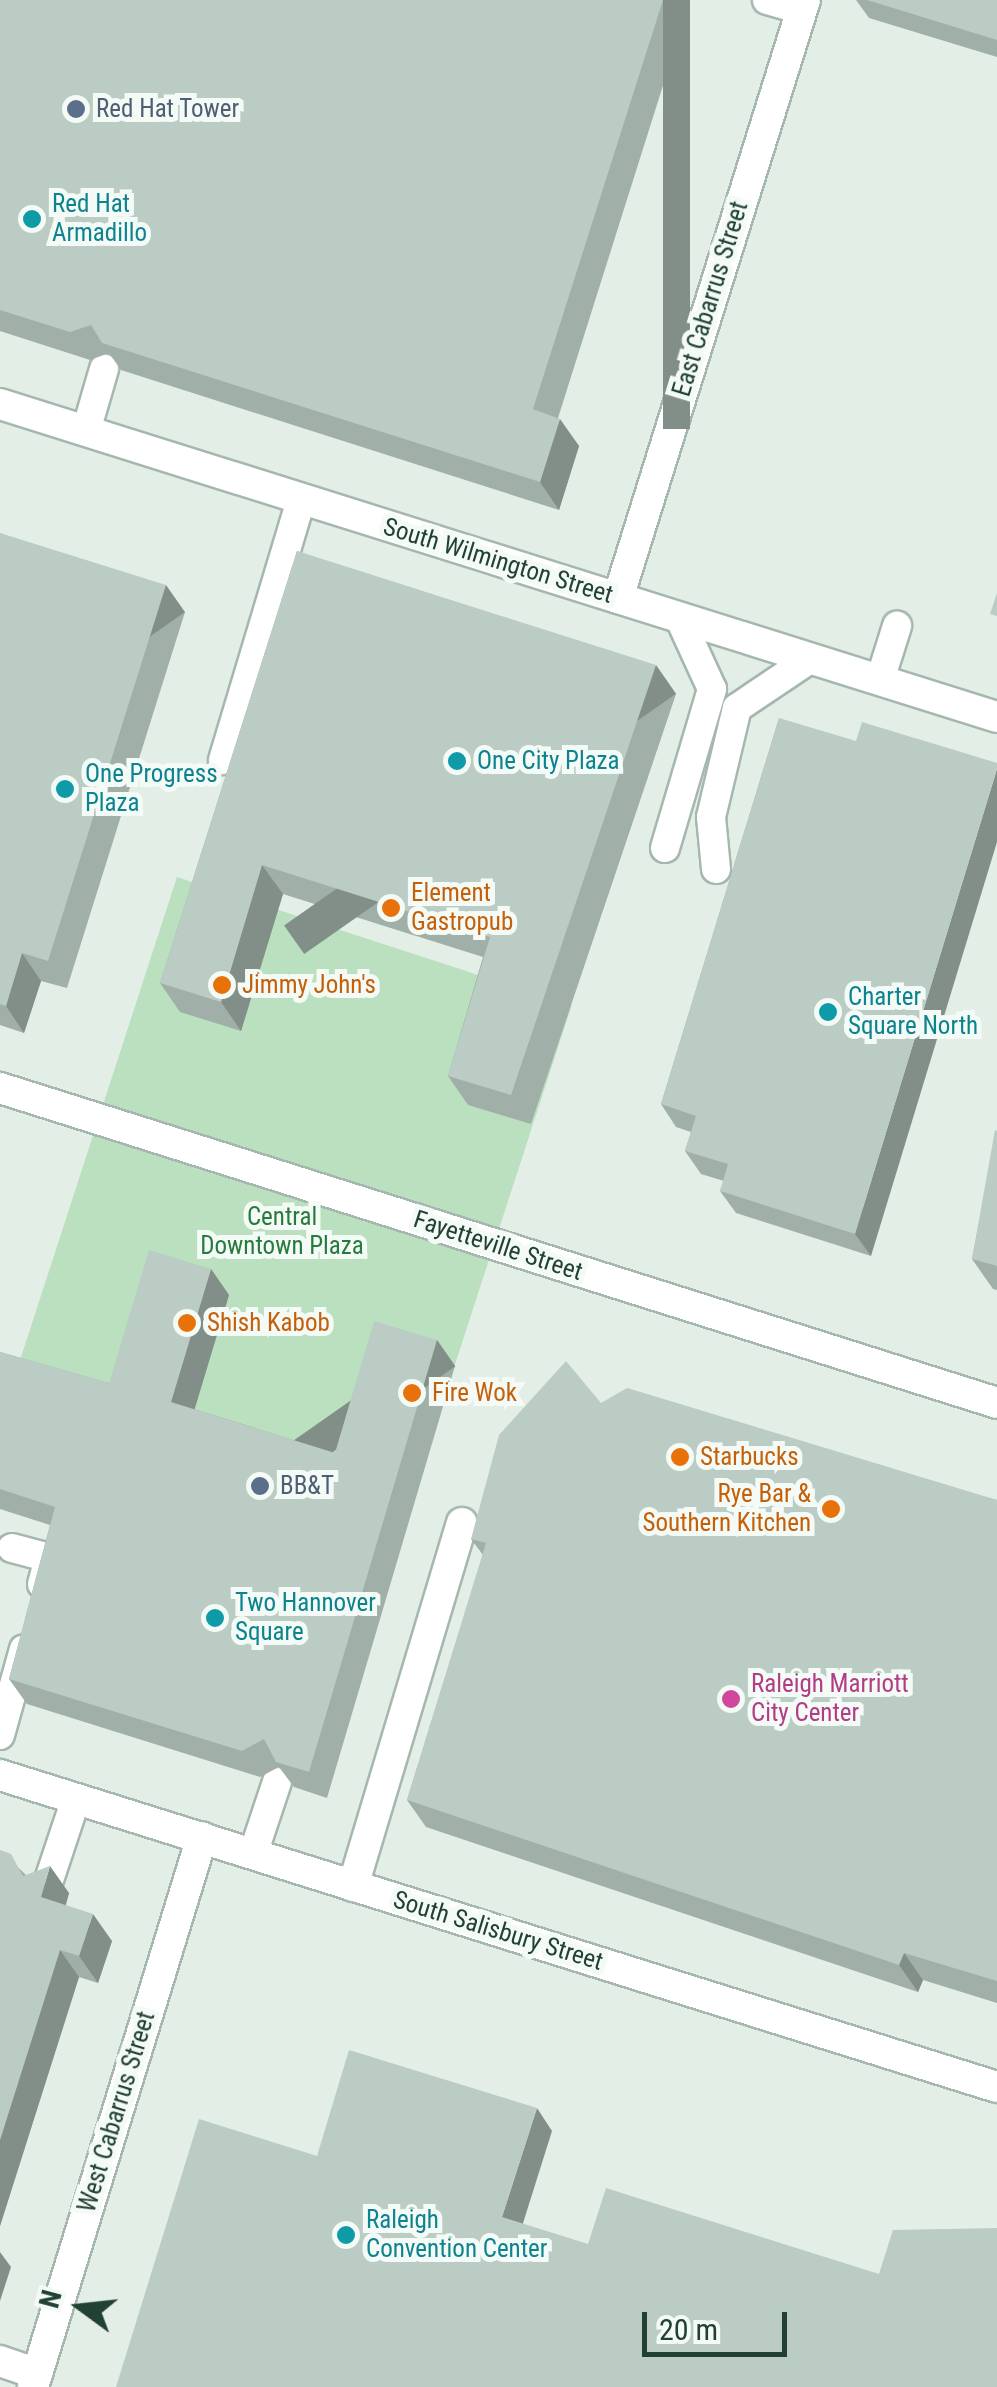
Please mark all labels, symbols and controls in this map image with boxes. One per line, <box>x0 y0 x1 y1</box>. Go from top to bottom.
place label: Red Hat Tower <box>96 94 240 124</box>
marker: Red Hat Tower <box>65 98 87 120</box>
place label: Red Hat Armadillo <box>52 190 147 249</box>
street label: East Cabarrus Street <box>667 198 755 400</box>
marker: Red Hat Armadillo <box>21 208 43 230</box>
street label: South Wilmington Street <box>380 512 616 610</box>
place label: One City Plaza <box>477 746 620 776</box>
marker: One City Plaza <box>446 750 468 772</box>
place label: One Progress Plaza <box>85 760 218 819</box>
marker: One Progress Plaza <box>54 778 76 800</box>
place label: Element Gastropub <box>411 879 513 938</box>
marker: Element Gastropub <box>380 897 402 919</box>
place label: Jimmy John's <box>242 970 376 1000</box>
marker: Jimmy John's <box>211 974 233 996</box>
place label: Charter Square North <box>848 983 978 1042</box>
marker: Charter Square North <box>817 1001 839 1023</box>
park label: Central Downtown Plaza <box>200 1203 364 1262</box>
street label: Fayetteville Street <box>410 1205 586 1287</box>
place label: Shish Kabob <box>207 1308 330 1338</box>
marker: Shish Kabob <box>176 1312 198 1334</box>
place label: Fire Wok <box>432 1378 517 1408</box>
marker: Fire Wok <box>401 1382 423 1404</box>
place label: Starbucks <box>700 1442 799 1472</box>
marker: Starbucks <box>669 1446 691 1468</box>
place label: BB&T <box>280 1471 334 1501</box>
marker: BB&T <box>249 1475 271 1497</box>
place label: Rye Bar & Southern Kitchen <box>643 1480 811 1539</box>
marker: Rye Bar & Southern Kitchen <box>820 1498 842 1520</box>
place label: Two Hannover Square <box>235 1589 376 1648</box>
marker: Two Hannover Square <box>204 1607 226 1629</box>
place label: Raleigh Marriott City Center <box>751 1670 909 1729</box>
marker: Raleigh Marriott City Center <box>720 1688 742 1710</box>
street label: South Salisbury Street <box>390 1885 606 1977</box>
street label: West Cabarrus Street <box>72 2008 162 2216</box>
place label: Raleigh Convention Center <box>366 2206 547 2265</box>
marker: Raleigh Convention Center <box>335 2224 357 2246</box>
north arrow <box>30 2257 130 2357</box>
text: N <box>32 2287 69 2312</box>
scale bar <box>647 2292 792 2354</box>
text: 20 m <box>659 2312 718 2347</box>

